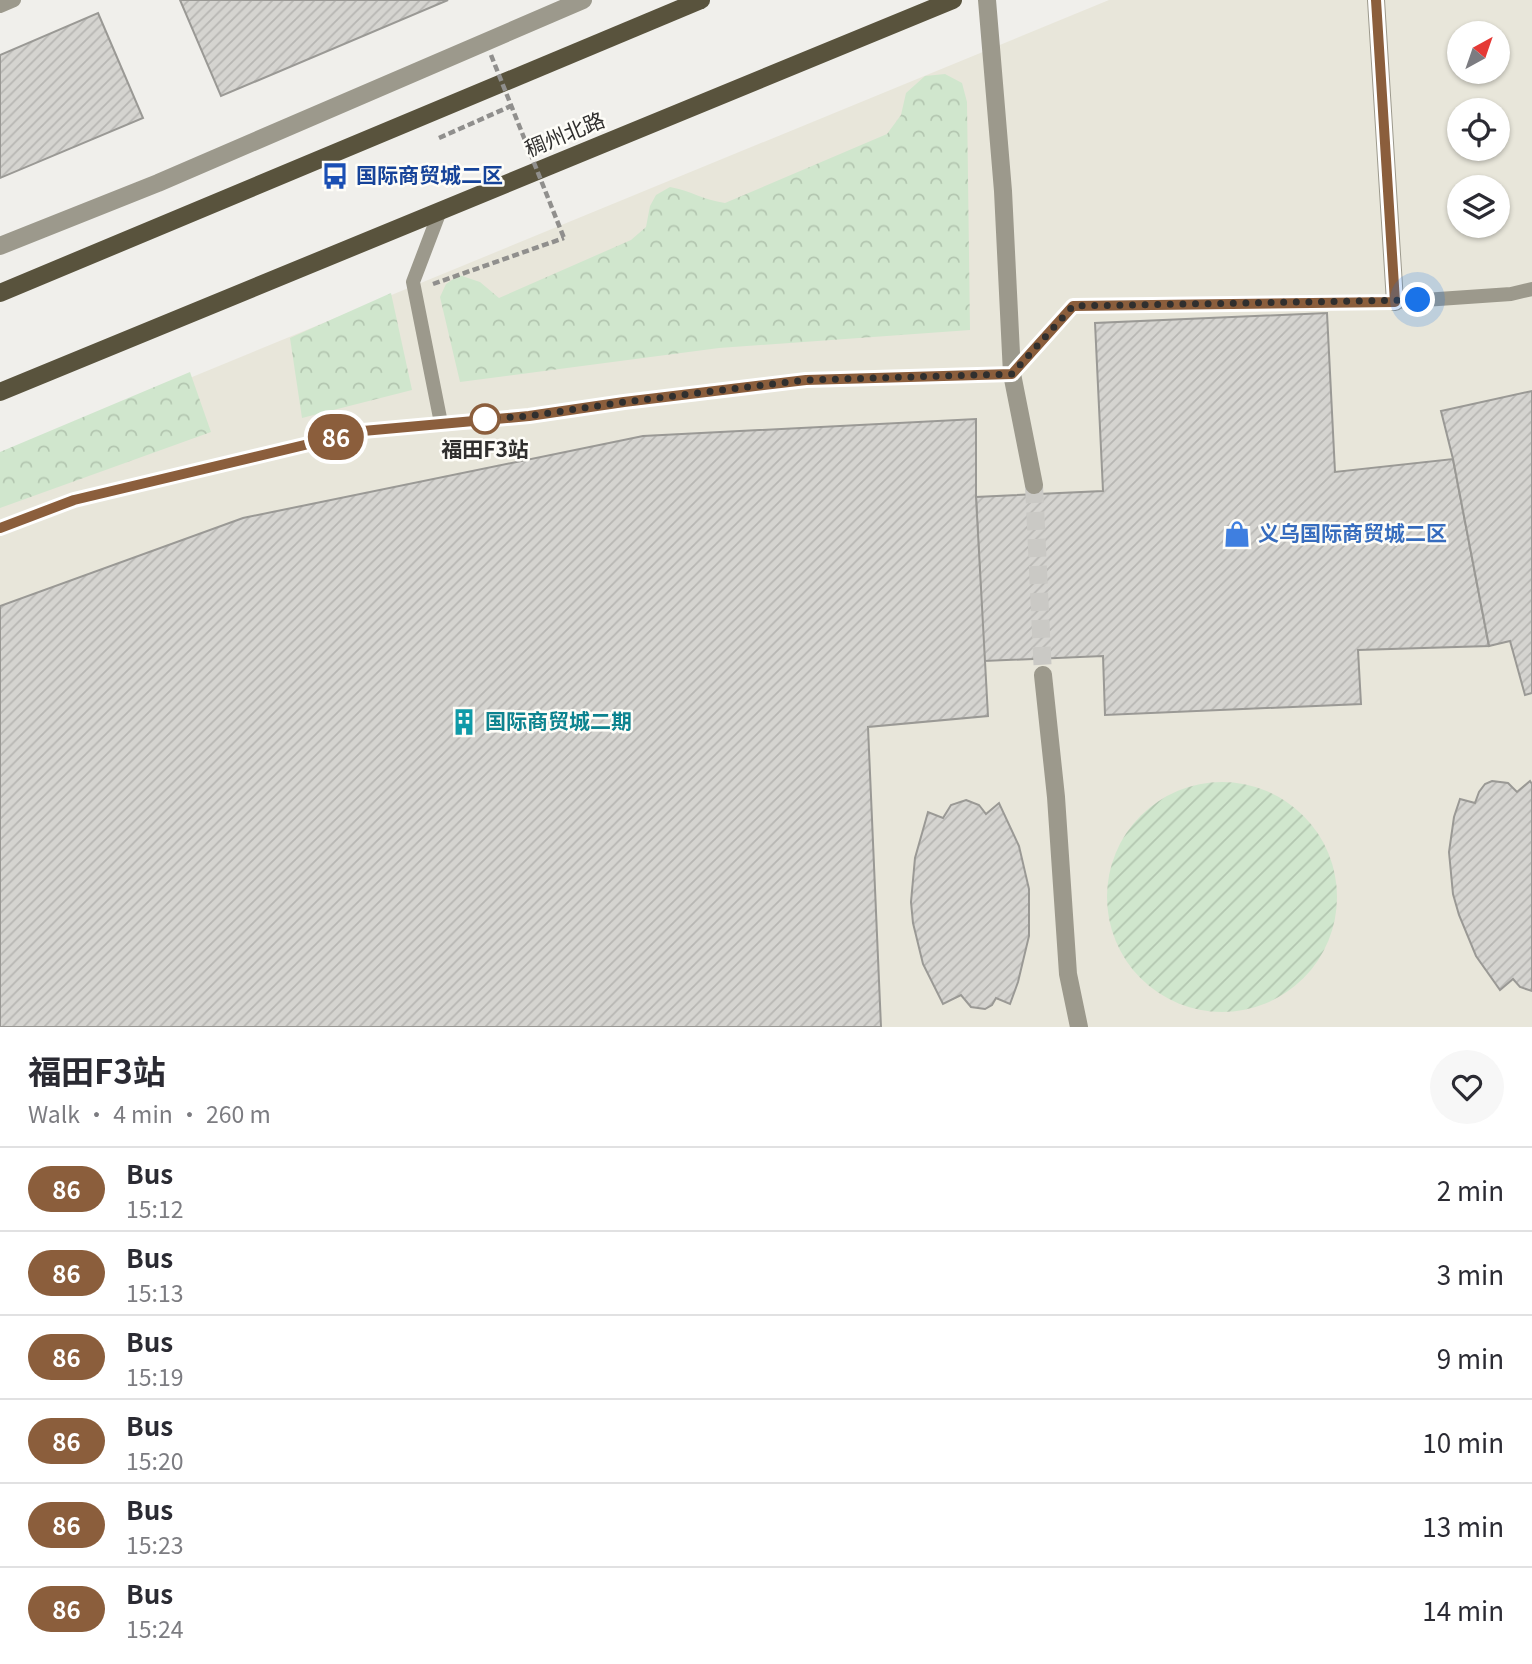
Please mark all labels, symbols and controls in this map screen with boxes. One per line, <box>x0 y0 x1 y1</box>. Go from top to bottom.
north arrow <box>1447 21 1510 84</box>
map controls <box>1447 21 1510 238</box>
button: locate <box>1447 98 1510 161</box>
street label: 稠州北路 <box>520 104 609 163</box>
place label: 国际商贸城二区 <box>356 159 503 189</box>
bus stop icon: 国际商贸城二区 <box>320 161 350 191</box>
button: layers <box>1447 175 1510 238</box>
your location <box>1400 282 1435 317</box>
marker: 福田F3站 <box>470 404 500 434</box>
line badge: 86 <box>304 414 368 460</box>
text: 86 <box>322 419 350 454</box>
place label: 福田F3站 <box>441 433 529 463</box>
place label: 义乌国际商贸城二区 <box>1258 517 1447 547</box>
shop icon: 义乌国际商贸城二区 <box>1222 519 1252 549</box>
place label: 国际商贸城二期 <box>485 705 632 735</box>
building icon: 国际商贸城二期 <box>449 707 479 737</box>
text: 福田F3站 <box>28 1046 166 1094</box>
button: heart <box>1430 1050 1504 1124</box>
text: Walk · 4 min · 260 m <box>28 1096 271 1130</box>
text: Bus <box>126 1154 173 1191</box>
text: 86 <box>52 1171 81 1206</box>
text: 2 min <box>1437 1171 1504 1208</box>
text: 15:12 <box>126 1191 183 1225</box>
text: Bus <box>126 1238 173 1275</box>
text: 86 <box>52 1255 81 1290</box>
text: 3 min <box>1437 1255 1504 1292</box>
text: 15:13 <box>126 1275 183 1309</box>
text: Bus <box>126 1322 173 1359</box>
text: 86 <box>52 1339 81 1374</box>
text: 9 min <box>1437 1339 1504 1376</box>
text: 15:19 <box>126 1359 183 1393</box>
text: Bus <box>126 1406 173 1443</box>
text: 86 <box>52 1423 81 1458</box>
text: 10 min <box>1422 1423 1504 1460</box>
text: 15:20 <box>126 1443 183 1477</box>
text: Bus <box>126 1490 173 1527</box>
text: 86 <box>52 1507 81 1542</box>
text: 13 min <box>1422 1507 1504 1544</box>
text: 15:23 <box>126 1527 183 1561</box>
text: Bus <box>126 1574 173 1611</box>
text: 86 <box>52 1591 81 1626</box>
text: 14 min <box>1422 1591 1504 1628</box>
text: 15:24 <box>126 1611 183 1645</box>

